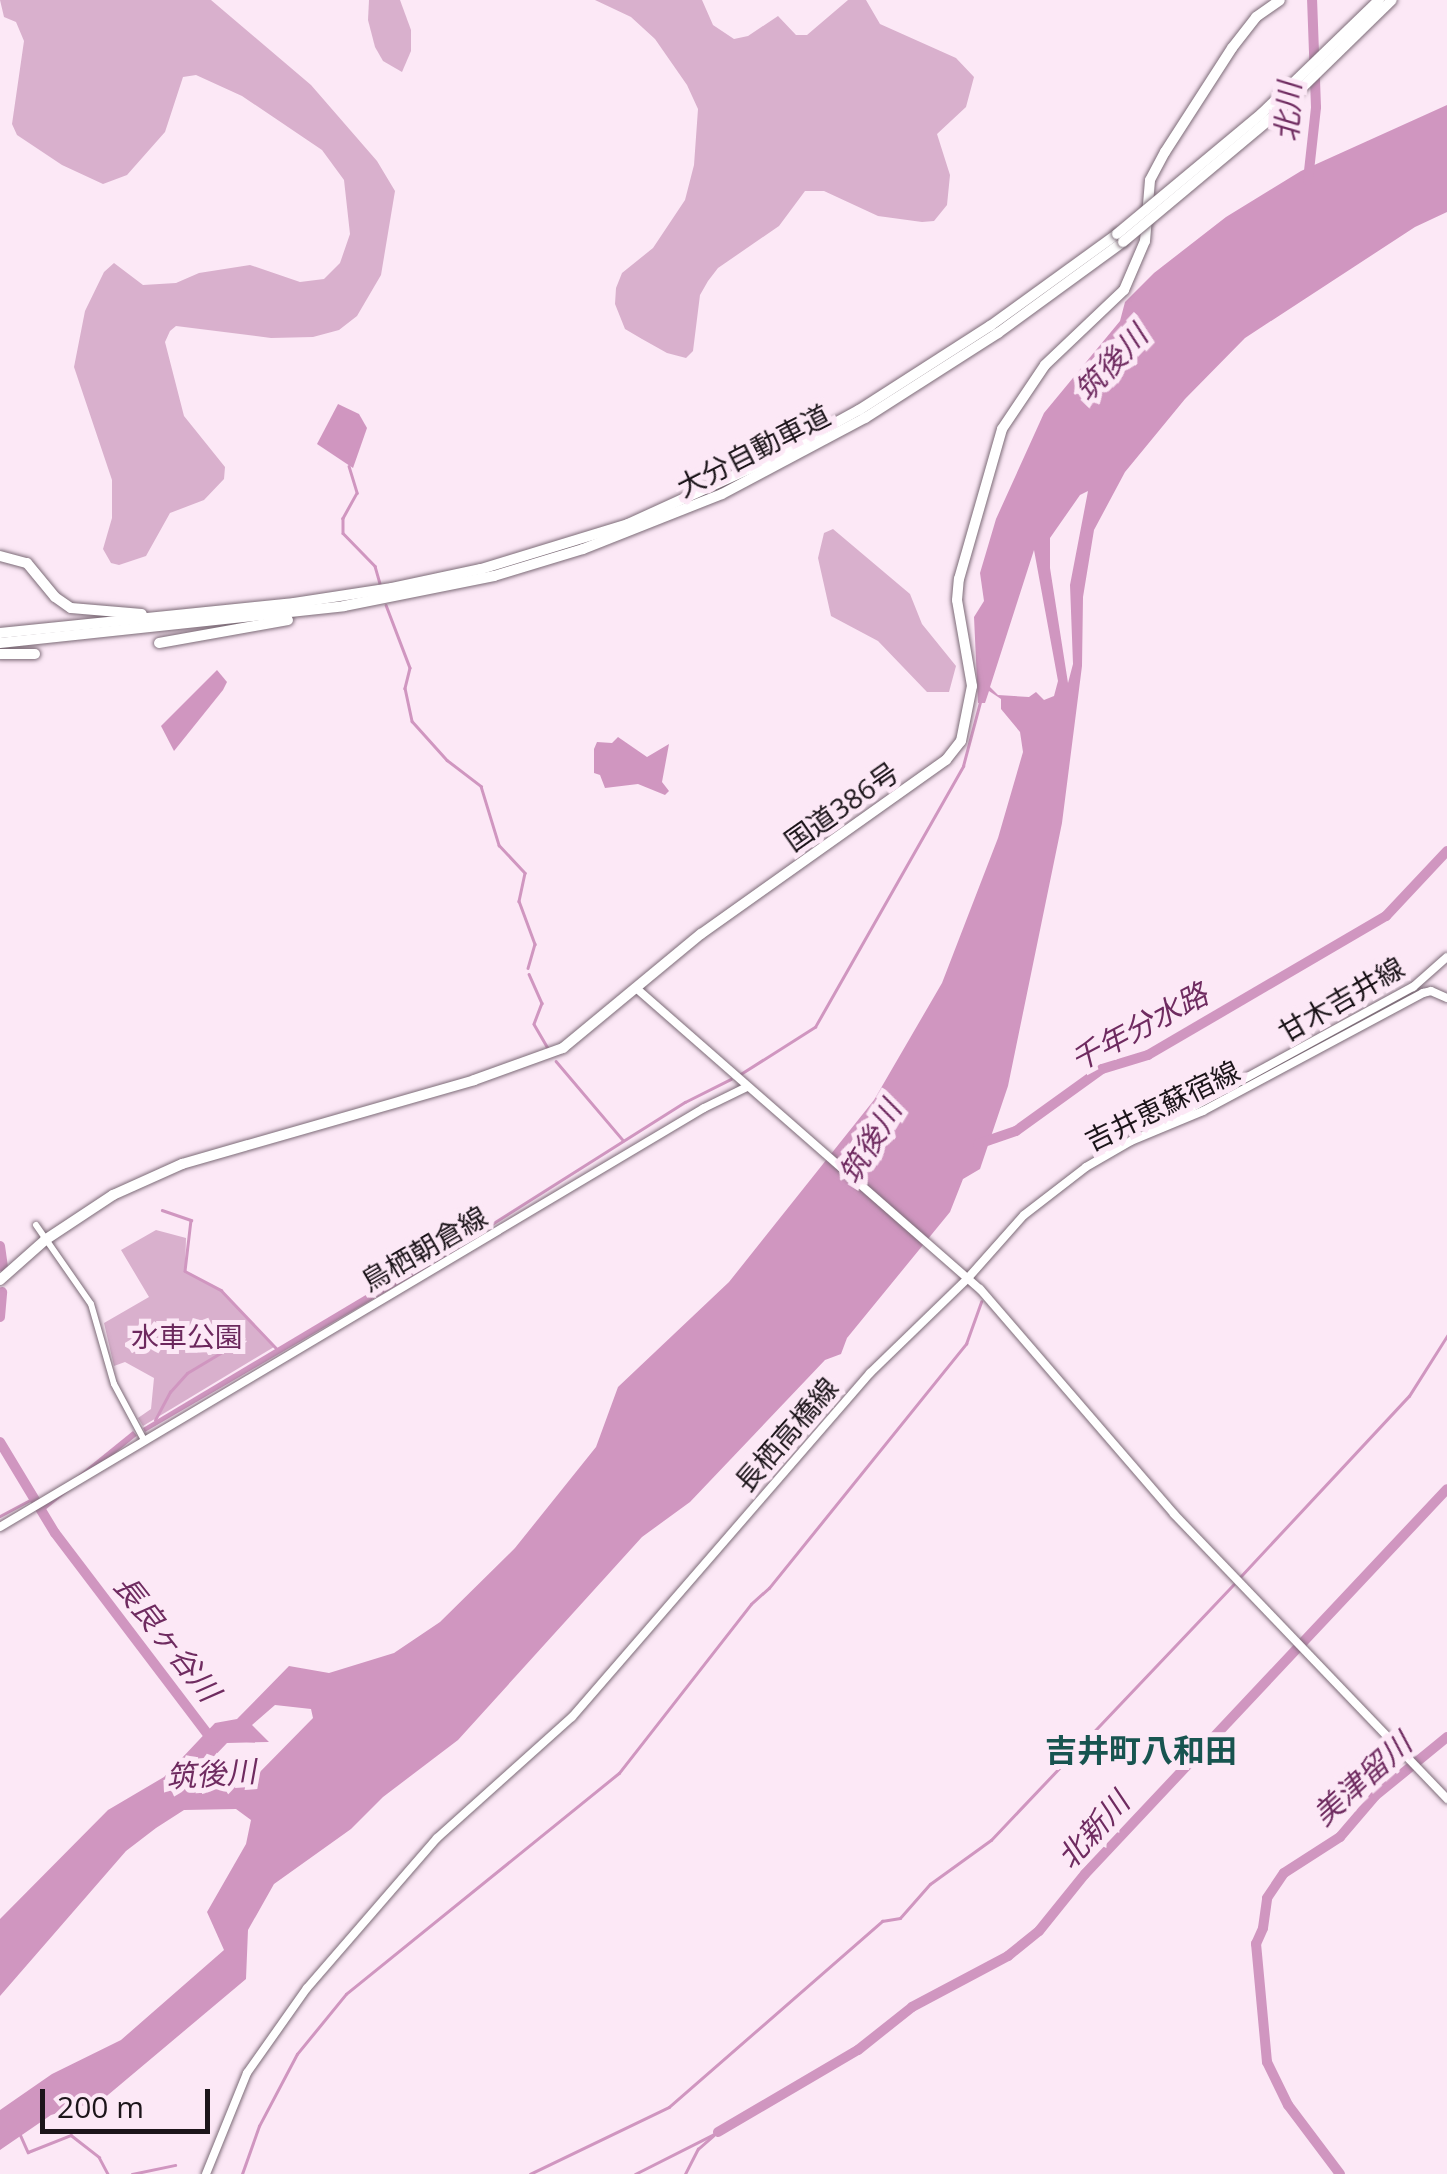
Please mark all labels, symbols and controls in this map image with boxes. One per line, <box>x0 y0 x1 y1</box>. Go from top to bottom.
water label: 北川 <box>1268 81 1308 143</box>
water label: 筑後川 <box>1067 318 1155 408</box>
street label: 大分自動車道 <box>671 397 835 503</box>
street label: 国道386号 <box>777 754 905 858</box>
street label: 甘木吉井線 <box>1272 949 1410 1049</box>
water label: 千年分水路 <box>1064 976 1214 1078</box>
street label: 吉井恵蘇宿線 <box>1079 1053 1245 1157</box>
water label: 筑後川 <box>831 1094 909 1190</box>
street label: 鳥栖朝倉線 <box>355 1198 493 1298</box>
park label: 水車公園 <box>131 1319 243 1353</box>
street label: 長栖高橋線 <box>727 1370 845 1498</box>
water label: 長良ヶ谷川 <box>107 1568 227 1708</box>
water label: 美津留川 <box>1305 1725 1419 1833</box>
district label: 吉井町八和田 <box>1045 1731 1237 1769</box>
water label: 筑後川 <box>165 1753 257 1795</box>
water label: 北新川 <box>1050 1785 1136 1875</box>
scale bar <box>45 2069 215 2131</box>
text: 200 m <box>57 2086 144 2127</box>

